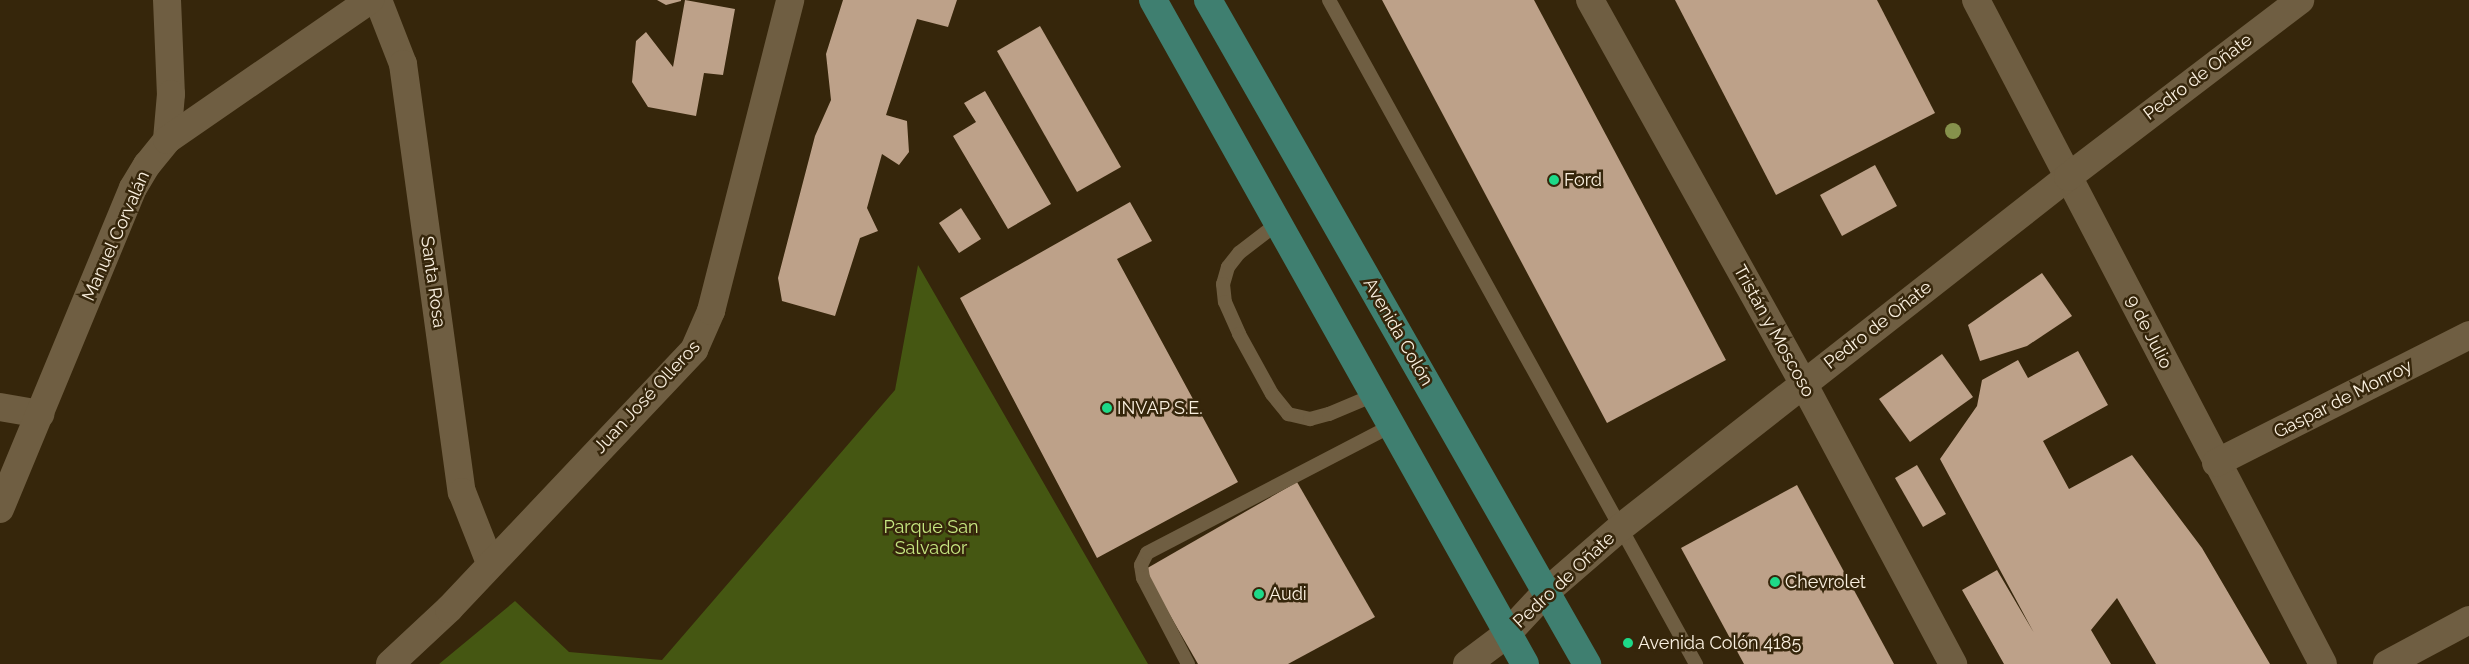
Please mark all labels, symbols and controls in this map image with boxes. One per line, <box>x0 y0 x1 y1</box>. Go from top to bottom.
street label: Pedro de Oñate <box>2139 29 2257 125</box>
street label: Manuel Corvalán <box>78 167 154 305</box>
place label: Ford <box>1564 169 1602 191</box>
marker: Ford <box>1548 174 1560 186</box>
street label: Santa Rosa <box>416 235 450 329</box>
street label: Tristán y Moscoso <box>1729 261 1819 401</box>
street label: Avenida Colón <box>1359 274 1437 390</box>
street label: Pedro de Oñate <box>1820 276 1936 374</box>
street label: 9 de Julio <box>2121 291 2177 373</box>
street label: Juan José Olleros <box>589 336 705 458</box>
street label: Gaspar de Monroy <box>2270 355 2416 443</box>
place label: INVAP S.E. <box>1117 397 1203 419</box>
marker: INVAP S.E. <box>1101 402 1113 414</box>
park label: Parque San Salvador <box>883 517 979 560</box>
street label: Pedro de Oñate <box>1509 528 1619 632</box>
place label: Chevrolet <box>1785 571 1866 593</box>
marker: Chevrolet <box>1769 576 1781 588</box>
place label: Audi <box>1269 583 1307 605</box>
marker: Audi <box>1253 588 1265 600</box>
place label: Avenida Colón 4185 <box>1638 632 1801 654</box>
marker: Avenida Colón 4185 <box>1622 637 1634 649</box>

